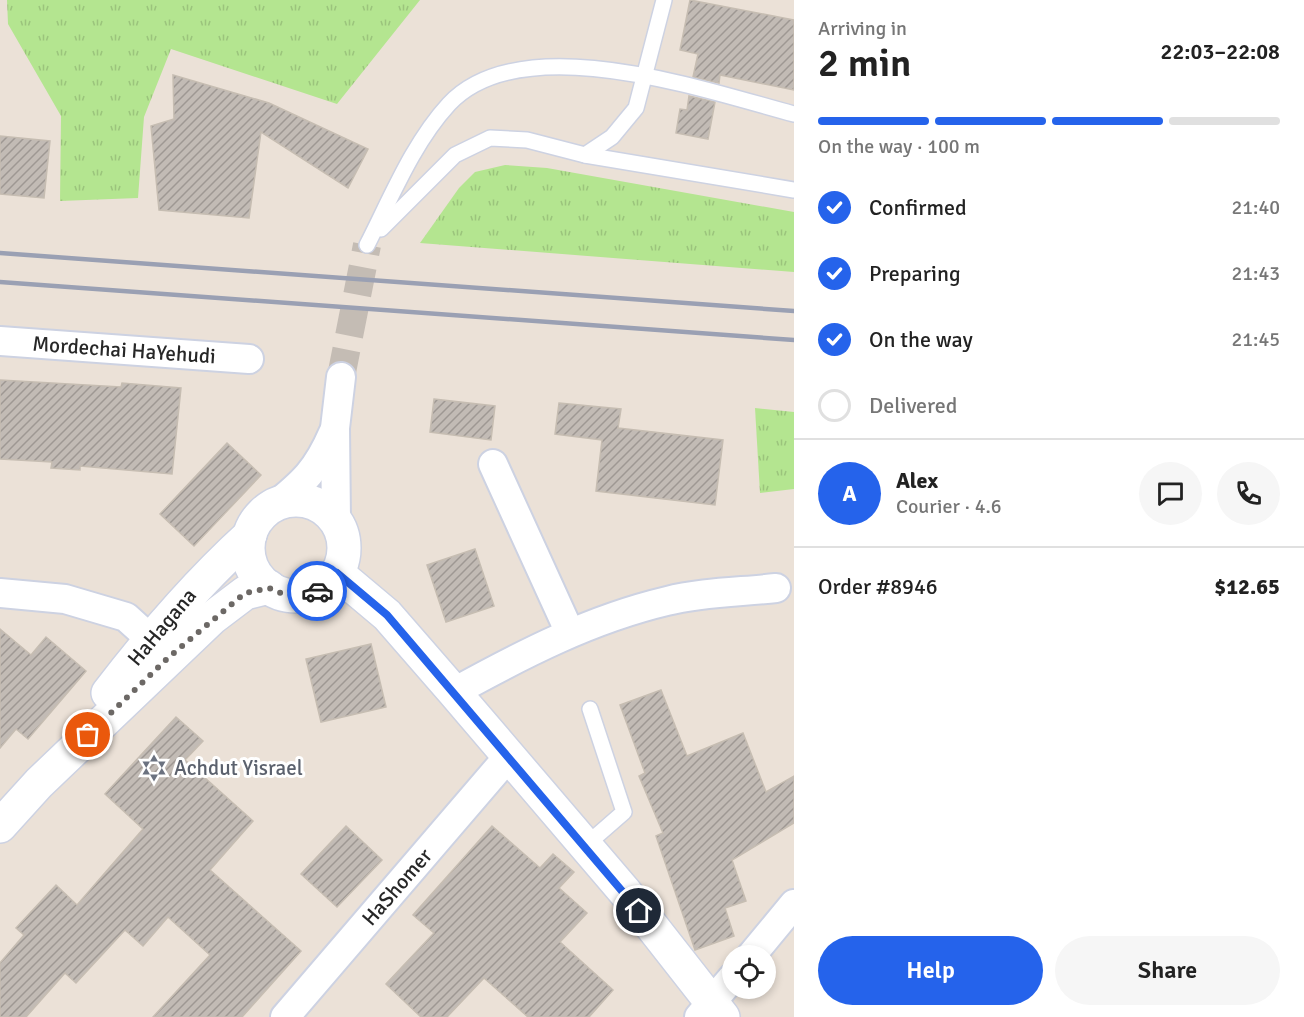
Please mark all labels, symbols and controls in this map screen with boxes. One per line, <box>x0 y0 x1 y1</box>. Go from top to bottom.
text: Arriving in <box>818 16 907 41</box>
text: 22:03–22:08 <box>1161 38 1280 65</box>
text: 2 min <box>818 39 911 87</box>
text: On the way · 100 m <box>818 134 980 159</box>
icon: check <box>818 191 851 224</box>
text: Confirmed <box>869 194 967 221</box>
text: 21:40 <box>1231 195 1280 220</box>
icon: check <box>818 257 851 290</box>
text: Preparing <box>869 260 961 287</box>
text: 21:43 <box>1231 261 1280 286</box>
icon: check <box>818 323 851 356</box>
text: On the way <box>869 326 973 353</box>
text: 21:45 <box>1231 327 1280 352</box>
street label: Mordechai HaYehudi <box>31 331 217 369</box>
text: Delivered <box>869 392 957 419</box>
button: chat <box>1139 462 1202 525</box>
button: phone <box>1217 462 1280 525</box>
text: Alex <box>896 467 938 494</box>
text: A <box>842 480 857 507</box>
text: Courier · 4.6 <box>896 494 1002 519</box>
courier <box>287 561 347 621</box>
text: Order #8946 <box>818 573 938 600</box>
text: $12.65 <box>1214 573 1280 600</box>
icon: car <box>301 575 334 608</box>
street label: HaHagana <box>122 583 202 671</box>
pin <box>62 709 113 760</box>
icon: bag <box>71 718 104 751</box>
synagogue icon: Achdut Yisrael <box>139 753 169 783</box>
place label: Achdut Yisrael <box>174 755 303 781</box>
street label: HaShomer <box>356 843 438 931</box>
pin <box>613 885 664 936</box>
icon: home <box>622 894 655 927</box>
button: Help <box>818 936 1043 1005</box>
button: Share <box>1055 936 1280 1005</box>
map controls <box>722 945 776 999</box>
button: locate <box>722 945 776 999</box>

